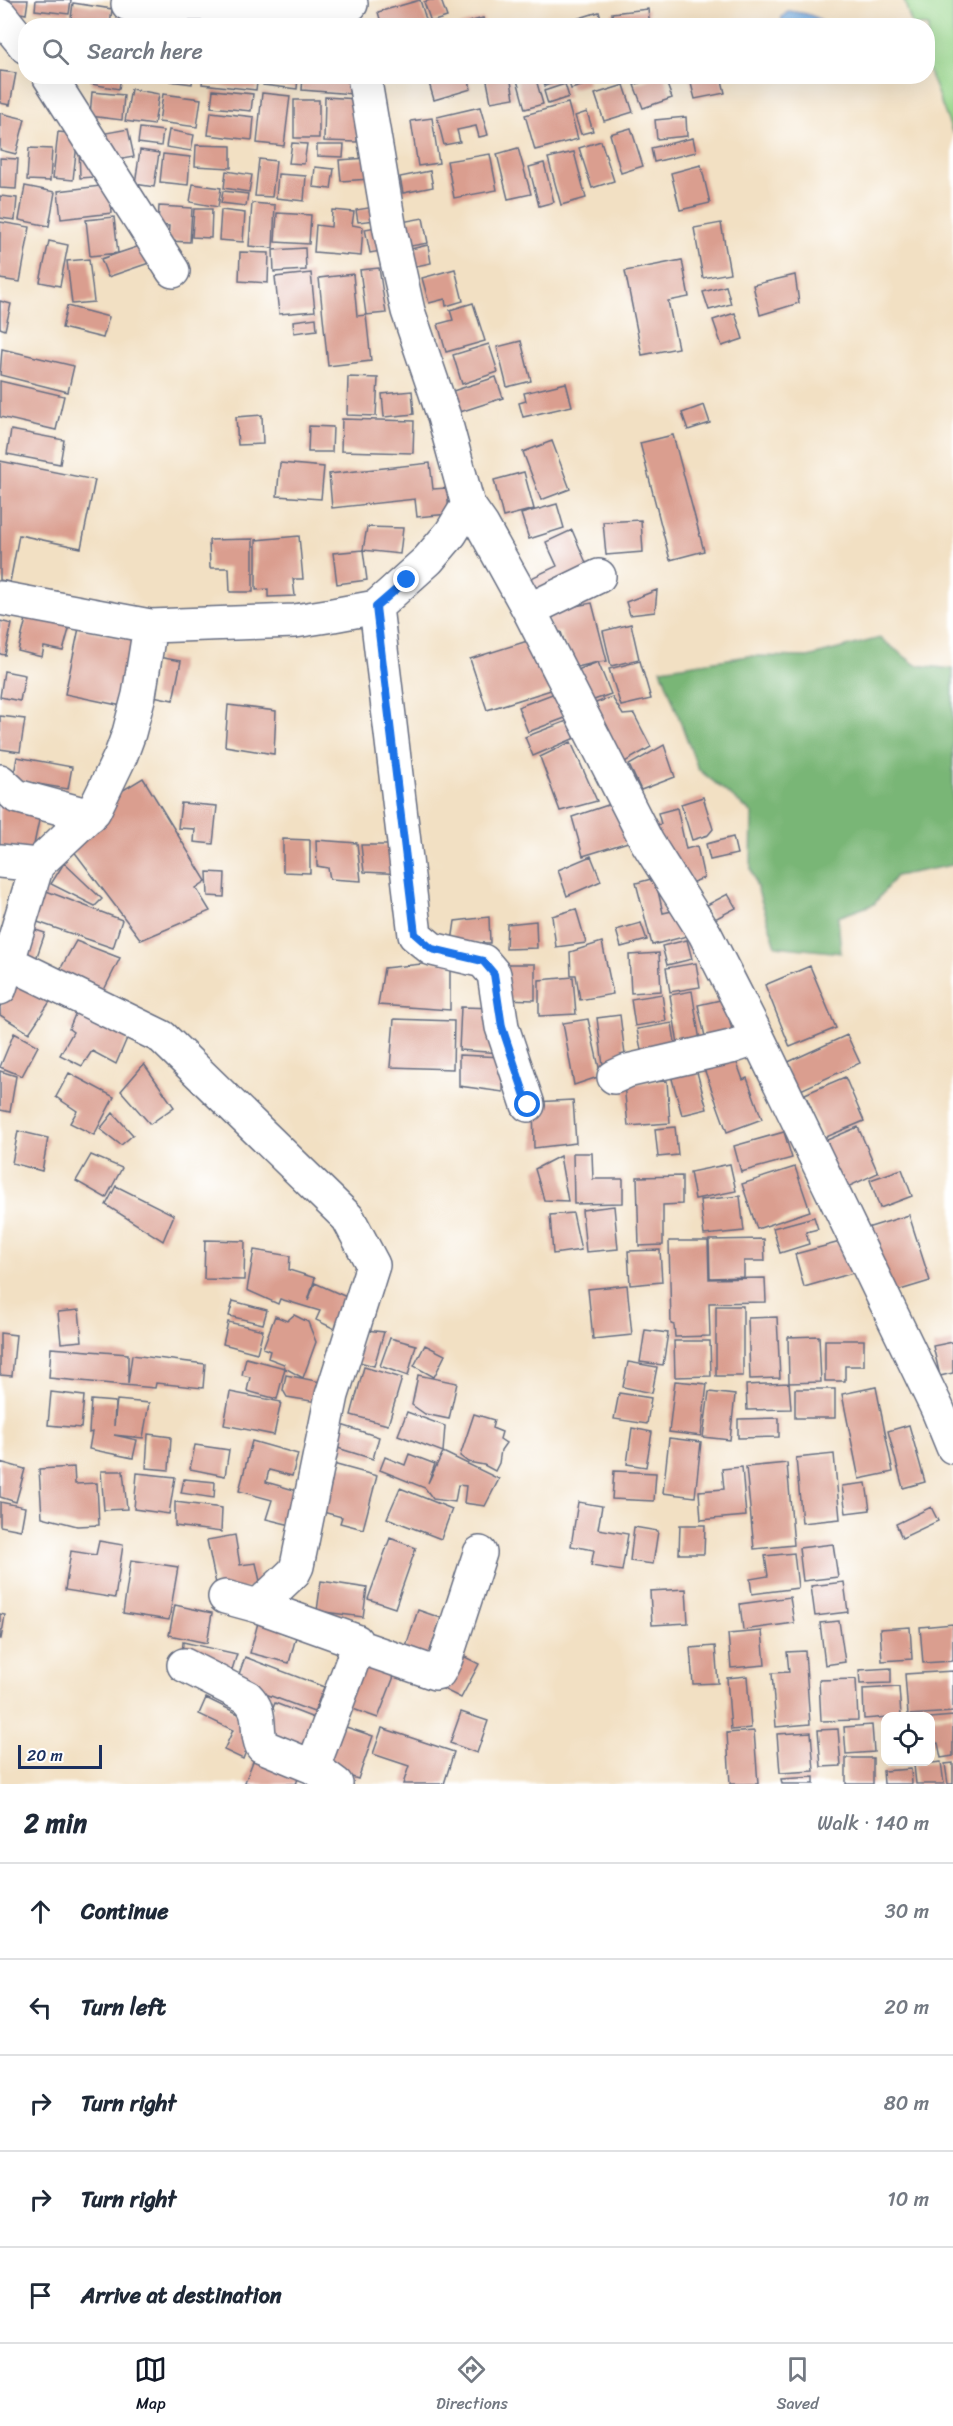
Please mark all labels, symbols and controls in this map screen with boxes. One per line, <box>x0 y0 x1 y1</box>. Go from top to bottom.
search box <box>18 18 935 84</box>
text: Search here <box>87 32 203 71</box>
icon: search <box>39 35 72 68</box>
route end <box>393 566 419 592</box>
route start <box>514 1091 540 1117</box>
map controls <box>881 1712 935 1766</box>
button: locate <box>881 1712 935 1766</box>
text: 20 m <box>27 1741 63 1770</box>
scale bar <box>18 1742 102 1770</box>
text: 2 min <box>24 1800 87 1846</box>
text: Walk · 140 m <box>817 1806 929 1841</box>
text: Continue <box>81 1892 169 1931</box>
text: 30 m <box>885 1894 929 1929</box>
icon: ahead <box>24 1895 57 1928</box>
text: Turn left <box>81 1988 166 2027</box>
text: 20 m <box>884 1990 929 2025</box>
icon: left <box>24 1991 57 2024</box>
text: Turn right <box>81 2084 176 2123</box>
text: 80 m <box>884 2086 929 2121</box>
icon: right <box>24 2087 57 2120</box>
text: Turn right <box>81 2180 176 2219</box>
text: 10 m <box>887 2182 929 2217</box>
icon: right <box>24 2183 57 2216</box>
text: Arrive at destination <box>81 2276 282 2315</box>
icon: arrive <box>24 2279 57 2312</box>
tab: Map <box>134 2353 167 2418</box>
tab: Directions <box>436 2353 508 2418</box>
tab: Saved <box>776 2353 819 2418</box>

